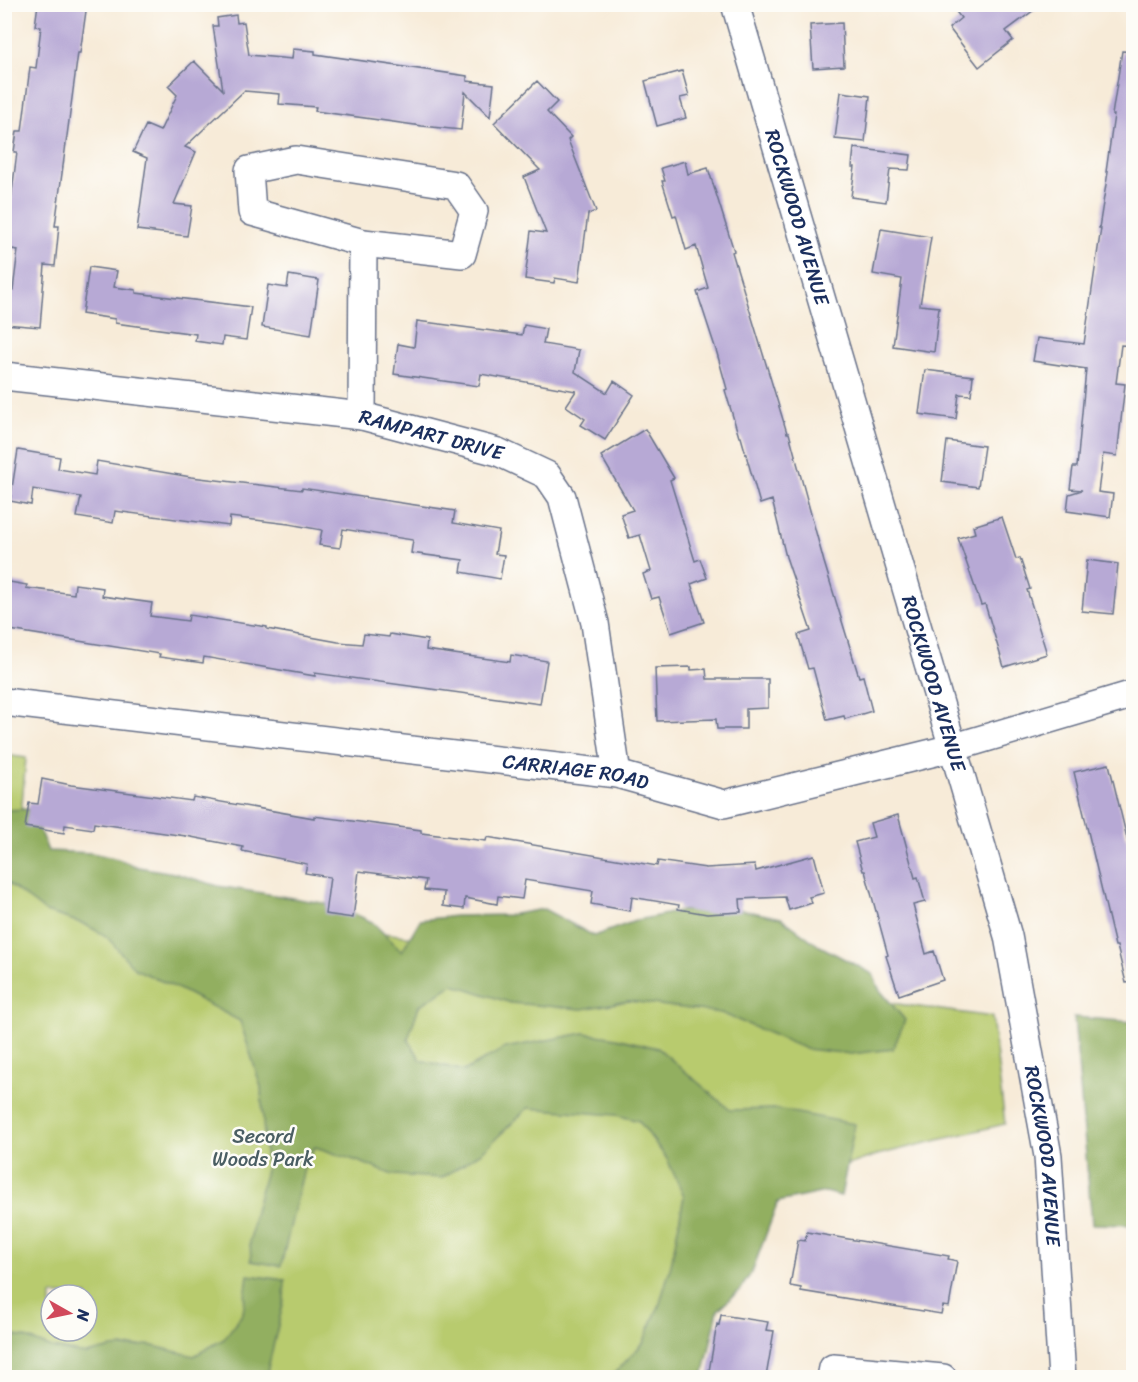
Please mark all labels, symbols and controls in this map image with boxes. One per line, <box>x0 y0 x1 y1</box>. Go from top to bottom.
street label: ROCKWOOD AVENUE <box>755 125 840 311</box>
street label: RAMPART DRIVE <box>355 399 509 471</box>
street label: ROCKWOOD AVENUE <box>892 591 977 778</box>
street label: CARRIAGE ROAD <box>501 743 653 800</box>
street label: ROCKWOOD AVENUE <box>1014 1063 1071 1249</box>
park label: Secord Woods Park <box>212 1119 314 1177</box>
north arrow <box>39 1283 99 1343</box>
text: N <box>68 1307 99 1324</box>

